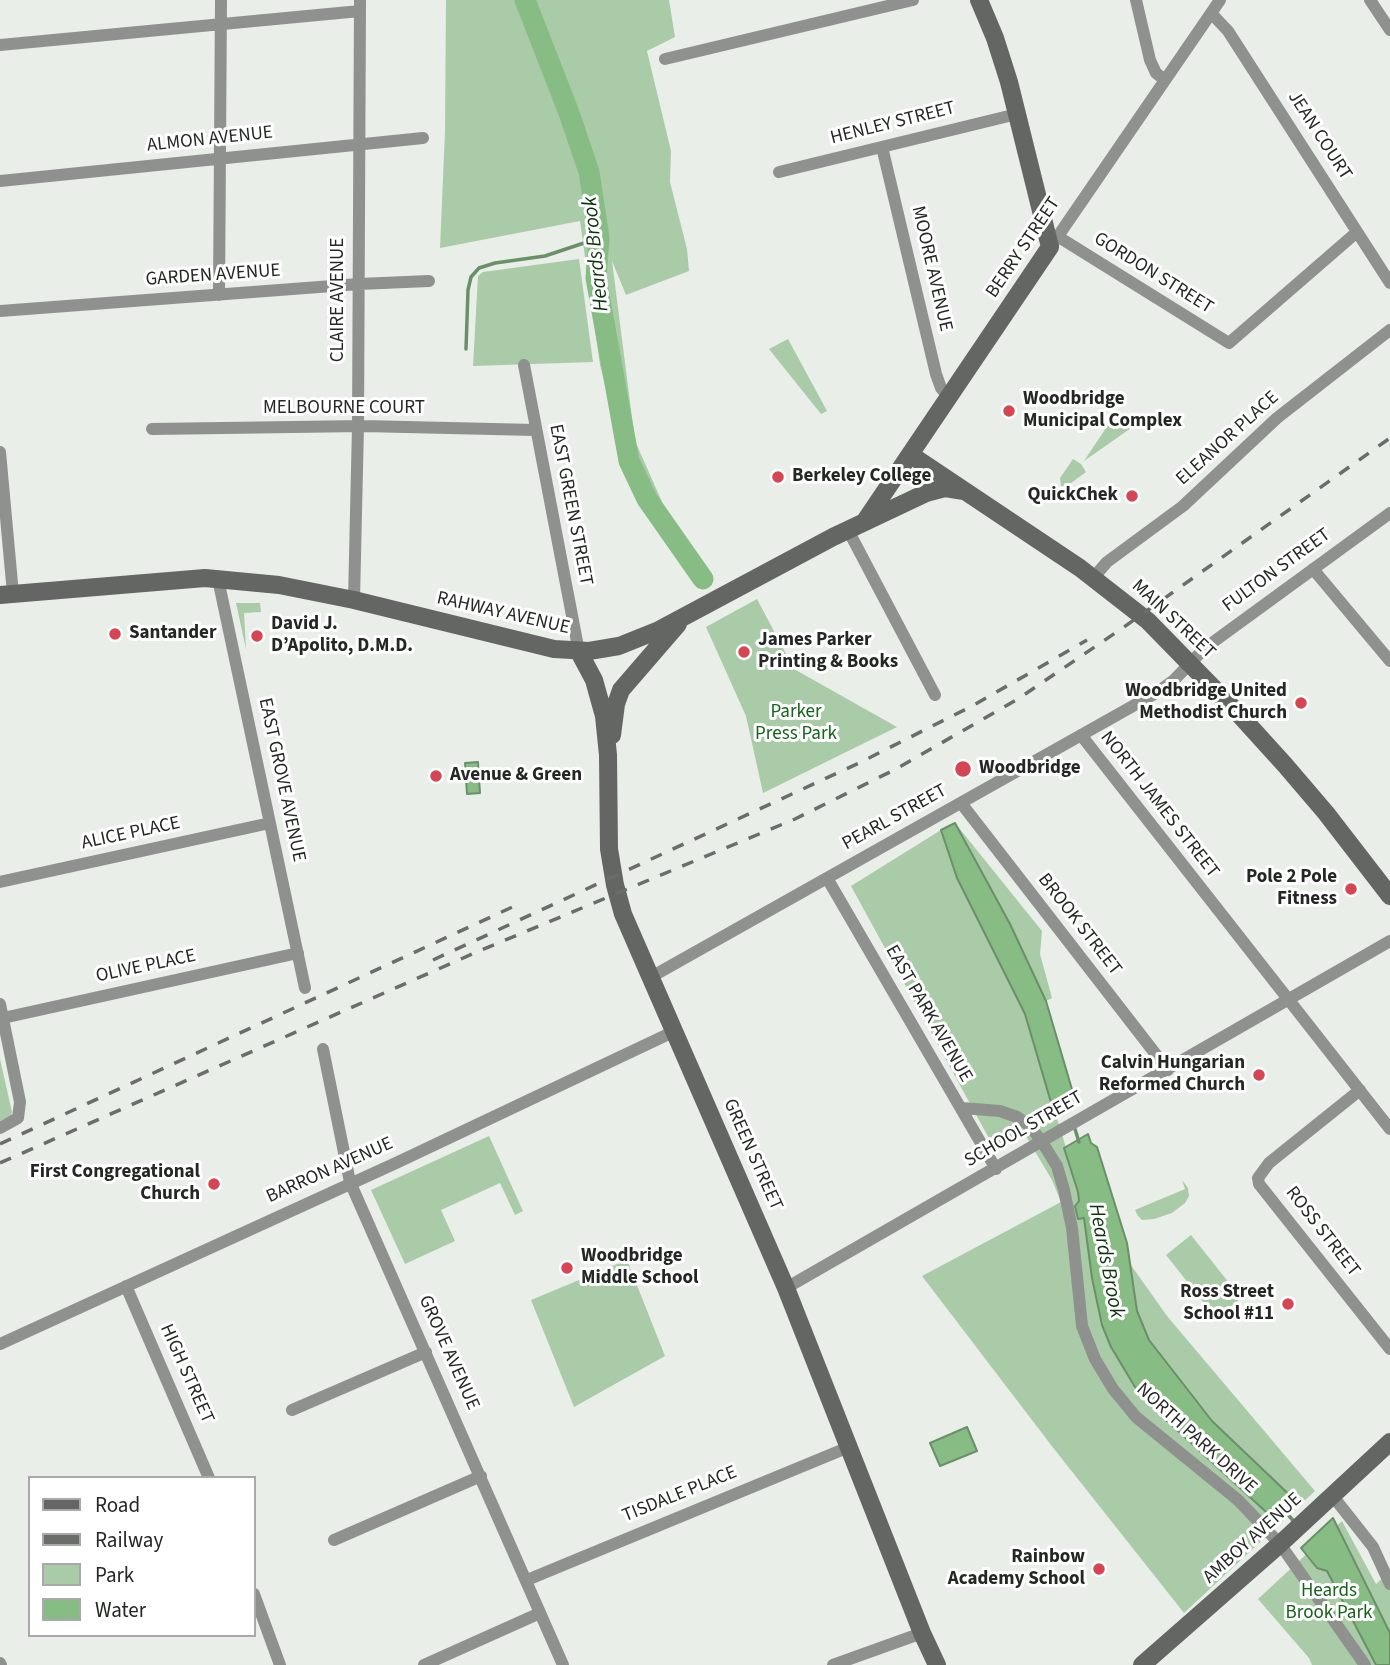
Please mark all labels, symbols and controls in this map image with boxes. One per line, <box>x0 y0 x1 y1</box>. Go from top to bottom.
street label: JEAN COURT <box>1282 87 1356 185</box>
street label: HENLEY STREET <box>828 97 958 151</box>
street label: ALMON AVENUE <box>146 122 274 158</box>
street label: BERRY STREET <box>982 193 1066 303</box>
water label: Heards Brook <box>578 195 616 313</box>
street label: MOORE AVENUE <box>905 204 957 334</box>
street label: GORDON STREET <box>1089 228 1217 320</box>
street label: CLAIRE AVENUE <box>328 238 350 362</box>
street label: GARDEN AVENUE <box>145 260 281 292</box>
street label: ELEANOR PLACE <box>1172 387 1284 491</box>
place label: Woodbridge Municipal Complex <box>1023 389 1182 433</box>
street label: MELBOURNE COURT <box>263 398 425 420</box>
marker: Woodbridge Municipal Complex <box>1001 403 1017 419</box>
street label: EAST GREEN STREET <box>543 422 597 588</box>
place label: Berkeley College <box>792 466 931 488</box>
marker: Berkeley College <box>770 469 786 485</box>
place label: QuickChek <box>1028 485 1118 507</box>
marker: QuickChek <box>1124 488 1140 504</box>
street label: FULTON STREET <box>1219 524 1335 618</box>
street label: MAIN STREET <box>1126 575 1220 665</box>
street label: RAHWAY AVENUE <box>434 588 572 640</box>
place label: David J. D’Apolito, D.M.D. <box>271 614 413 658</box>
place label: Santander <box>129 623 217 645</box>
marker: Santander <box>107 626 123 642</box>
marker: David J. D’Apolito, D.M.D. <box>249 628 265 644</box>
place label: James Parker Printing & Books <box>758 630 898 674</box>
marker: James Parker Printing & Books <box>736 644 752 660</box>
place label: Woodbridge United Methodist Church <box>1125 681 1287 725</box>
marker: Woodbridge United Methodist Church <box>1293 695 1309 711</box>
street label: EAST GROVE AVENUE <box>252 696 310 864</box>
park label: Parker Press Park <box>755 702 837 746</box>
street label: NORTH JAMES STREET <box>1095 727 1223 883</box>
place label: Woodbridge <box>979 758 1081 780</box>
marker: Woodbridge <box>953 759 973 779</box>
place label: Avenue & Green <box>450 765 582 787</box>
marker: Avenue & Green <box>428 768 444 784</box>
street label: PEARL STREET <box>839 780 951 856</box>
street label: ALICE PLACE <box>80 812 182 856</box>
place label: Pole 2 Pole Fitness <box>1246 867 1337 911</box>
street label: BROOK STREET <box>1032 870 1126 980</box>
marker: Pole 2 Pole Fitness <box>1343 881 1359 897</box>
street label: EAST PARK AVENUE <box>880 941 976 1087</box>
street label: OLIVE PLACE <box>94 945 198 989</box>
place label: Calvin Hungarian Reformed Church <box>1099 1053 1245 1097</box>
marker: Calvin Hungarian Reformed Church <box>1251 1067 1267 1083</box>
street label: SCHOOL STREET <box>961 1087 1087 1173</box>
street label: GREEN STREET <box>717 1096 787 1214</box>
street label: BARRON AVENUE <box>263 1133 397 1209</box>
place label: First Congregational Church <box>30 1162 200 1206</box>
marker: First Congregational Church <box>206 1176 222 1192</box>
street label: ROSS STREET <box>1280 1182 1364 1282</box>
water label: Heards Brook <box>1082 1202 1128 1320</box>
place label: Woodbridge Middle School <box>581 1246 698 1290</box>
marker: Woodbridge Middle School <box>559 1260 575 1276</box>
place label: Ross Street School #11 <box>1180 1282 1274 1326</box>
street label: GROVE AVENUE <box>413 1292 483 1414</box>
marker: Ross Street School #11 <box>1280 1296 1296 1312</box>
street label: HIGH STREET <box>154 1321 218 1427</box>
street label: NORTH PARK DRIVE <box>1131 1379 1261 1499</box>
street label: TISDALE PLACE <box>620 1462 740 1528</box>
legend <box>28 1476 256 1637</box>
street label: AMBOY AVENUE <box>1199 1489 1307 1589</box>
text: Road <box>95 1490 140 1520</box>
text: Railway <box>95 1525 163 1555</box>
place label: Rainbow Academy School <box>948 1547 1085 1591</box>
text: Park <box>95 1560 134 1590</box>
marker: Rainbow Academy School <box>1091 1561 1107 1577</box>
park label: Heards Brook Park <box>1286 1581 1372 1625</box>
text: Water <box>95 1595 146 1625</box>

